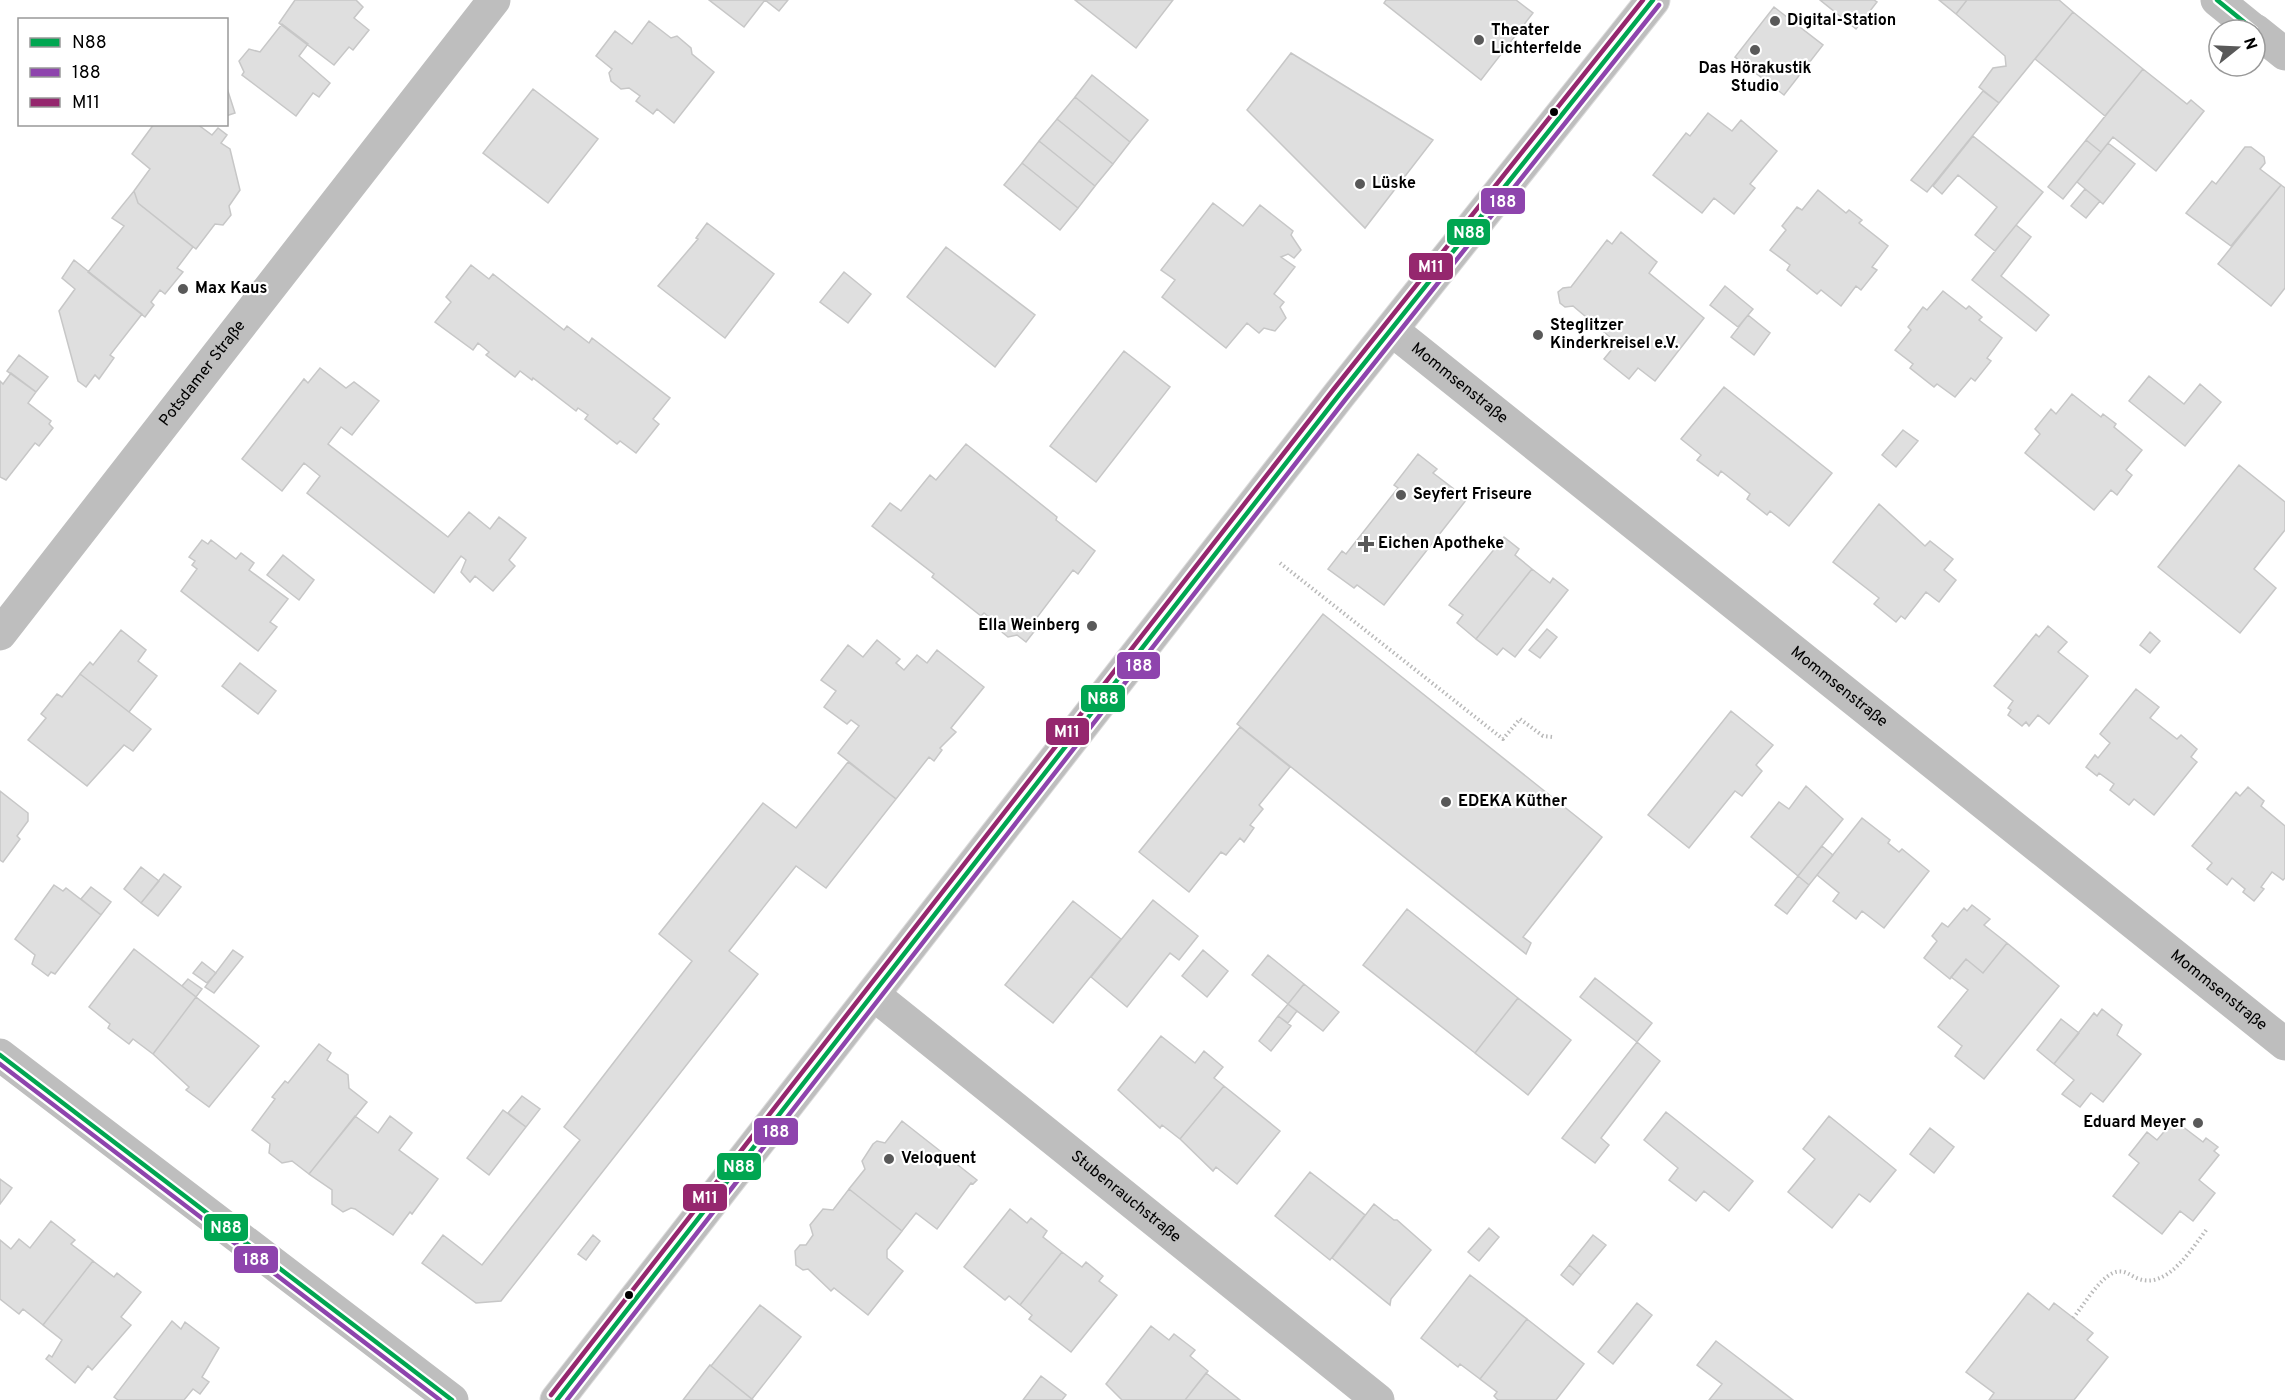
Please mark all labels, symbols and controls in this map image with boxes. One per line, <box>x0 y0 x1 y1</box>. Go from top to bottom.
place label: Digital-Station <box>1787 11 1896 31</box>
marker: Digital-Station <box>1768 14 1782 28</box>
legend <box>18 18 228 126</box>
north arrow <box>2207 18 2267 78</box>
place label: Theater Lichterfelde <box>1491 21 1582 59</box>
text: N88 <box>72 32 107 55</box>
marker: Theater Lichterfelde <box>1472 33 1486 47</box>
text: N <box>2238 35 2261 53</box>
marker: Das Hörakustik Studio <box>1748 43 1762 57</box>
place label: Das Hörakustik Studio <box>1698 59 1812 97</box>
text: 188 <box>72 62 101 85</box>
text: M11 <box>72 92 100 115</box>
unlabelled marker <box>1548 106 1560 118</box>
place label: Lüske <box>1372 174 1416 194</box>
marker: Lüske <box>1353 177 1367 191</box>
line badge: 188 <box>1480 187 1526 215</box>
text: 188 <box>1490 193 1516 213</box>
line badge: N88 <box>1446 218 1491 246</box>
text: N88 <box>1453 224 1485 244</box>
line badge: M11 <box>1408 252 1454 281</box>
text: M11 <box>1418 258 1444 278</box>
place label: Max Kaus <box>195 279 268 299</box>
marker: Max Kaus <box>176 282 190 296</box>
place label: Steglitzer Kinderkreisel e.V. <box>1550 316 1679 354</box>
street label: Potsdamer Straße <box>155 317 250 431</box>
marker: Steglitzer Kinderkreisel e.V. <box>1531 328 1545 342</box>
street label: Mommsenstraße <box>1407 339 1512 429</box>
place label: Seyfert Friseure <box>1413 485 1532 505</box>
marker: Seyfert Friseure <box>1394 488 1408 502</box>
place label: Eichen Apotheke <box>1378 534 1504 554</box>
marker: Eichen Apotheke <box>1359 537 1373 551</box>
place label: Ella Weinberg <box>978 616 1080 636</box>
marker: Ella Weinberg <box>1085 619 1099 633</box>
street label: Mommsenstraße <box>1786 642 1891 732</box>
line badge: 188 <box>1116 651 1161 680</box>
text: 188 <box>1126 657 1152 677</box>
line badge: N88 <box>1080 684 1126 713</box>
text: N88 <box>1087 690 1119 710</box>
line badge: M11 <box>1045 717 1090 746</box>
text: M11 <box>1054 723 1080 743</box>
place label: EDEKA Küther <box>1458 792 1567 812</box>
marker: EDEKA Küther <box>1439 795 1453 809</box>
street label: Mommsenstraße <box>2166 946 2271 1036</box>
place label: Eduard Meyer <box>2083 1113 2186 1133</box>
marker: Eduard Meyer <box>2191 1116 2205 1130</box>
line badge: 188 <box>753 1117 799 1146</box>
text: 188 <box>763 1123 789 1143</box>
street label: Stubenrauchstraße <box>1066 1147 1185 1247</box>
place label: Veloquent <box>901 1149 976 1169</box>
line badge: N88 <box>716 1152 762 1181</box>
marker: Veloquent <box>882 1152 896 1166</box>
text: N88 <box>723 1158 755 1178</box>
line badge: M11 <box>682 1183 728 1212</box>
text: M11 <box>692 1189 718 1209</box>
line badge: N88 <box>203 1213 249 1242</box>
text: N88 <box>210 1219 242 1239</box>
line badge: 188 <box>233 1245 279 1274</box>
text: 188 <box>243 1251 269 1271</box>
unlabelled marker <box>623 1289 635 1301</box>

